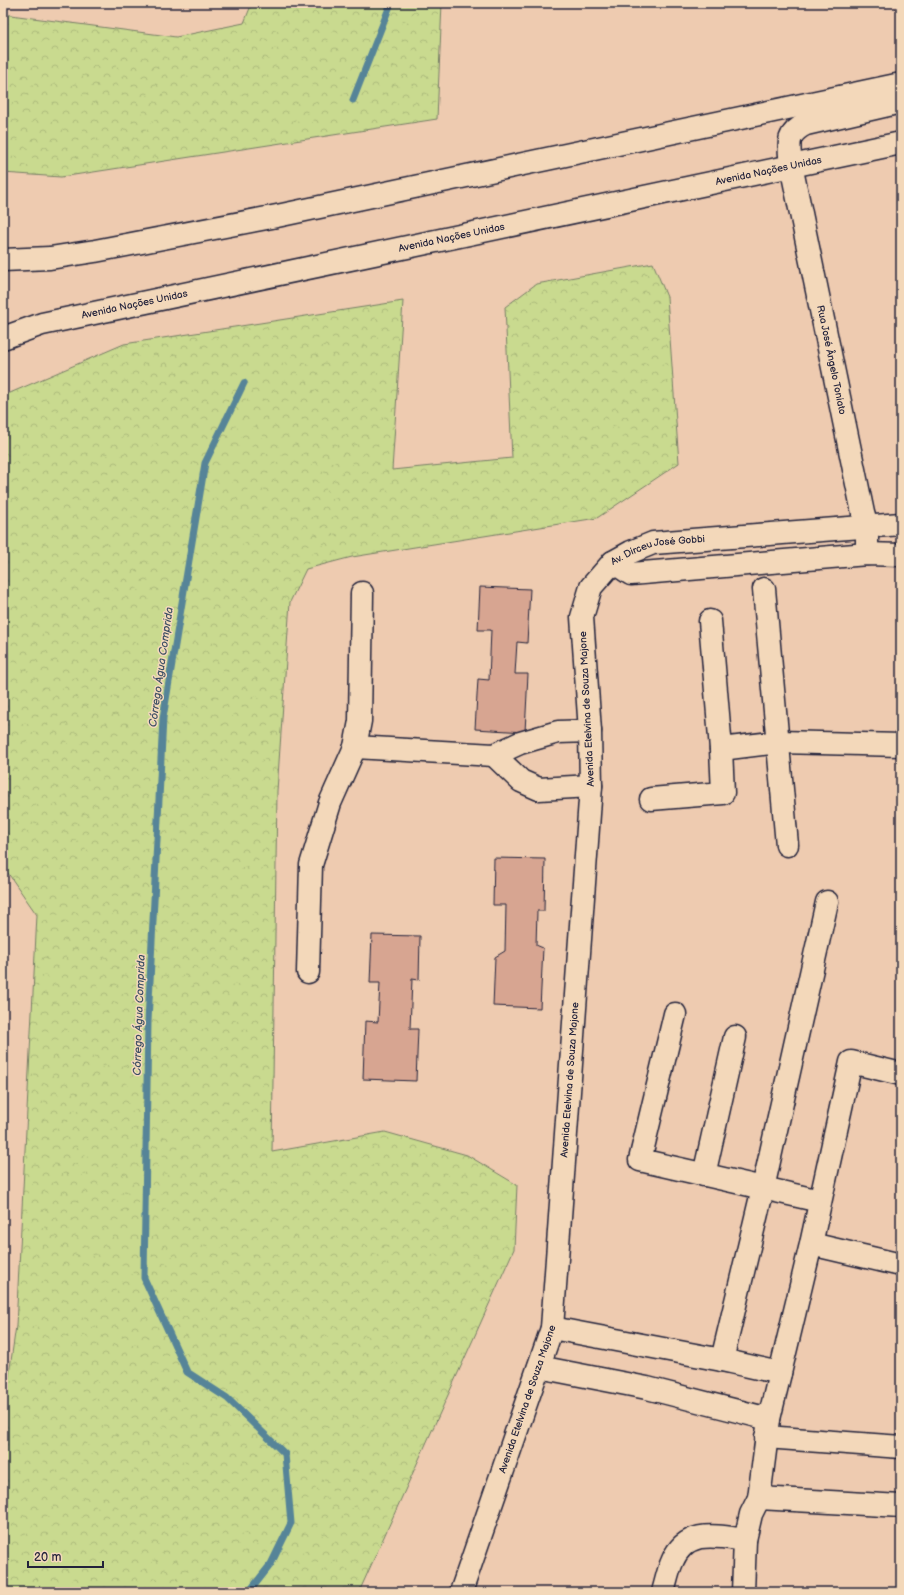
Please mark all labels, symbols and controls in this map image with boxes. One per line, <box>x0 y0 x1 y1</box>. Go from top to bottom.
street label: Avenida Nações Unidas <box>714 154 823 188</box>
street label: Avenida Nações Unidas <box>397 221 506 255</box>
street label: Avenida Nações Unidas <box>80 287 189 322</box>
street label: Rua José Ângelo Toniato <box>814 304 849 416</box>
street label: Av. Dirceu José Gobbi <box>609 533 705 568</box>
water label: Córrego Água Comprida <box>146 606 176 728</box>
street label: Avenida Etelvina de Souza Majone <box>577 631 597 787</box>
water label: Córrego Água Comprida <box>130 954 148 1076</box>
street label: Avenida Etelvina de Souza Majone <box>558 1002 581 1158</box>
street label: Avenida Etelvina de Souza Majone <box>496 1324 559 1475</box>
scale bar <box>28 1543 103 1569</box>
text: 20 m <box>34 1550 61 1565</box>

